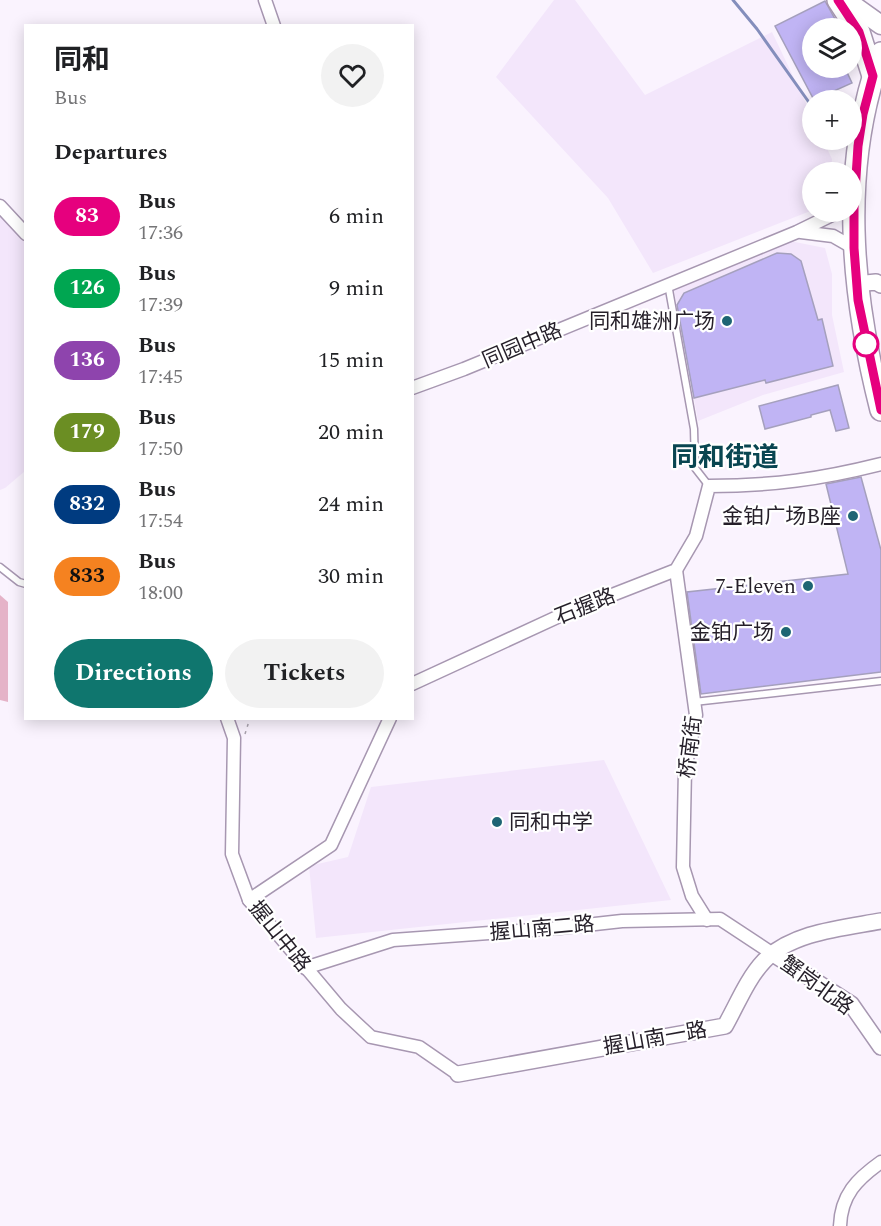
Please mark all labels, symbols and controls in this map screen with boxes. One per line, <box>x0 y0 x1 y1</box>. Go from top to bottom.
map controls <box>802 18 862 222</box>
button: layers <box>802 18 862 78</box>
text: 同和 <box>54 39 110 82</box>
button: heart <box>321 44 384 107</box>
text: Bus <box>54 83 87 113</box>
button: + <box>802 90 862 150</box>
text: Departures <box>54 136 168 169</box>
button: − <box>802 162 862 222</box>
text: Bus <box>138 185 176 218</box>
text: 83 <box>75 200 99 232</box>
text: 6 min <box>329 200 384 233</box>
text: 17:36 <box>138 218 183 248</box>
text: Bus <box>138 257 176 290</box>
text: 126 <box>69 272 105 304</box>
text: 9 min <box>329 272 384 305</box>
text: 17:39 <box>138 290 183 320</box>
place label: 同和雄洲广场 <box>589 306 715 338</box>
marker: 同和雄洲广场 <box>720 314 734 328</box>
street label: 同园中路 <box>477 315 567 377</box>
text: Bus <box>138 329 176 362</box>
unlabelled marker <box>853 331 879 357</box>
text: 136 <box>69 344 105 376</box>
text: 15 min <box>318 344 384 377</box>
text: 17:45 <box>138 362 183 392</box>
text: Bus <box>138 401 176 434</box>
text: 179 <box>69 416 105 448</box>
text: 20 min <box>318 416 384 449</box>
text: 17:50 <box>138 434 183 464</box>
district label: 同和街道 <box>671 437 779 479</box>
text: Bus <box>138 473 176 506</box>
text: 832 <box>69 488 105 520</box>
text: 24 min <box>318 488 384 521</box>
place label: 金铂广场B座 <box>722 501 841 533</box>
text: 17:54 <box>138 506 183 536</box>
marker: 金铂广场B座 <box>846 509 860 523</box>
text: Bus <box>138 545 176 578</box>
text: 833 <box>69 560 105 592</box>
text: 30 min <box>318 560 384 593</box>
place label: 7-Eleven <box>715 571 796 603</box>
text: 18:00 <box>138 578 183 608</box>
marker: 7-Eleven <box>801 579 815 593</box>
street label: 石握路 <box>550 580 621 634</box>
place label: 金铂广场 <box>690 617 774 649</box>
marker: 金铂广场 <box>779 625 793 639</box>
button: Directions <box>54 639 213 708</box>
button: Tickets <box>225 639 384 708</box>
street label: 桥南街 <box>671 714 711 780</box>
place label: 同和中学 <box>509 807 593 839</box>
marker: 同和中学 <box>490 815 504 829</box>
street label: 握山中路 <box>240 894 318 979</box>
street label: 握山南二路 <box>488 908 596 950</box>
street label: 蟹岗北路 <box>773 948 860 1023</box>
street label: 握山南一路 <box>601 1014 710 1064</box>

